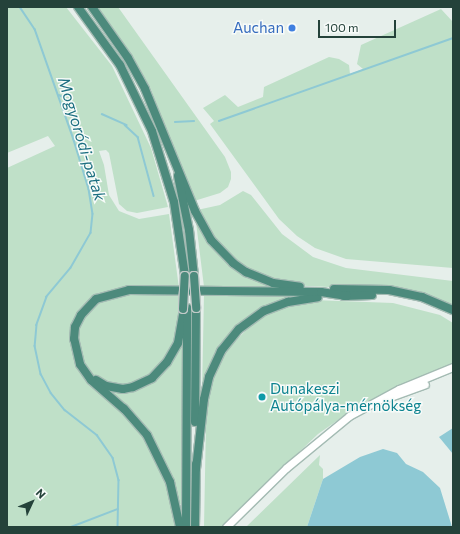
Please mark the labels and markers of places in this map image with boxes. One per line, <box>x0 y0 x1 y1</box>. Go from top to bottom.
place label: Auchan <box>233 19 284 37</box>
marker: Auchan <box>287 23 297 33</box>
place label: Dunakeszi Autópálya-mérnökség <box>270 379 421 414</box>
marker: Dunakeszi Autópálya-mérnökség <box>257 392 267 402</box>

